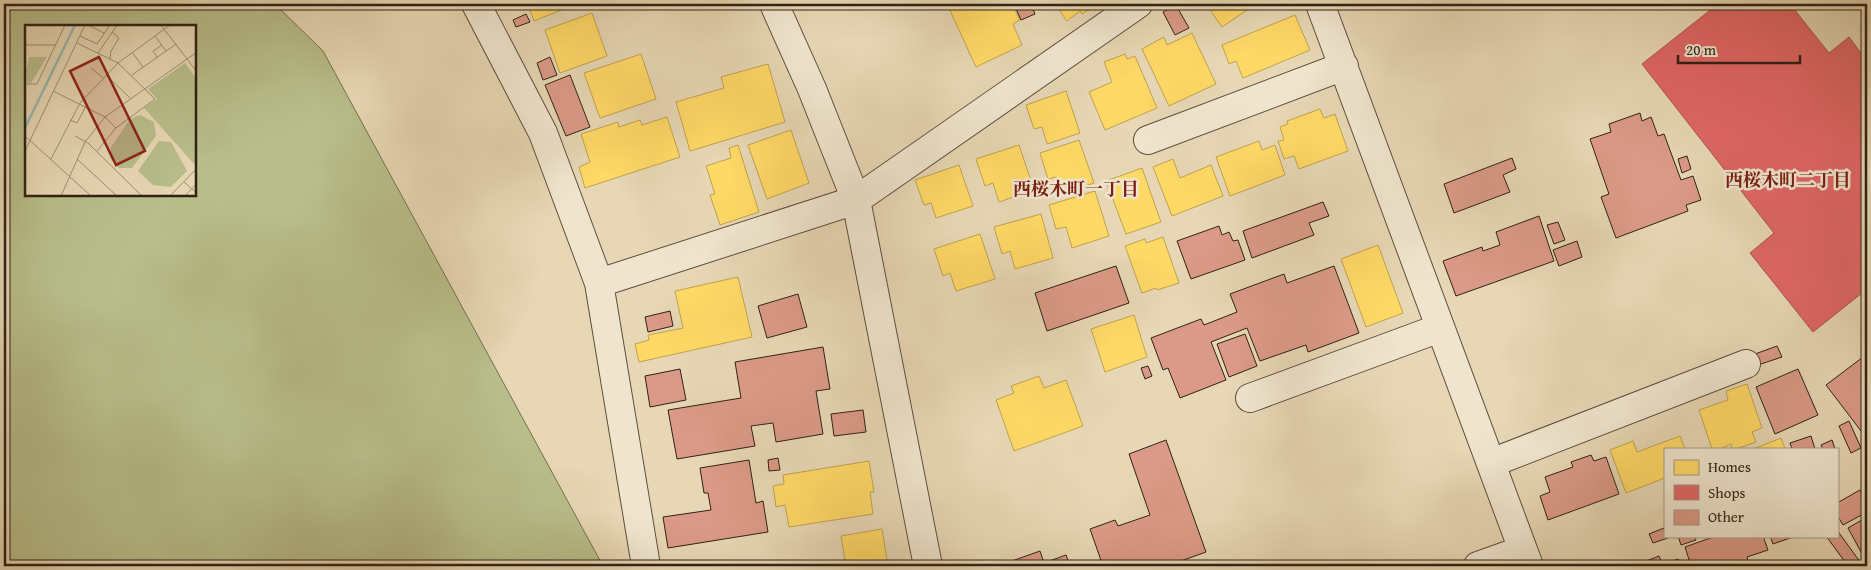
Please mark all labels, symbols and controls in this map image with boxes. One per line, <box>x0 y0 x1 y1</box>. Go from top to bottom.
inset map <box>25 25 196 196</box>
scale bar <box>1678 32 1801 64</box>
text: 20 m <box>1686 39 1717 60</box>
district label: 西桜木町二丁目 <box>1725 166 1851 193</box>
district label: 西桜木町一丁目 <box>1013 175 1139 202</box>
legend <box>1664 448 1838 538</box>
text: Homes <box>1708 456 1751 477</box>
text: Shops <box>1708 482 1745 503</box>
text: Other <box>1708 506 1744 527</box>

